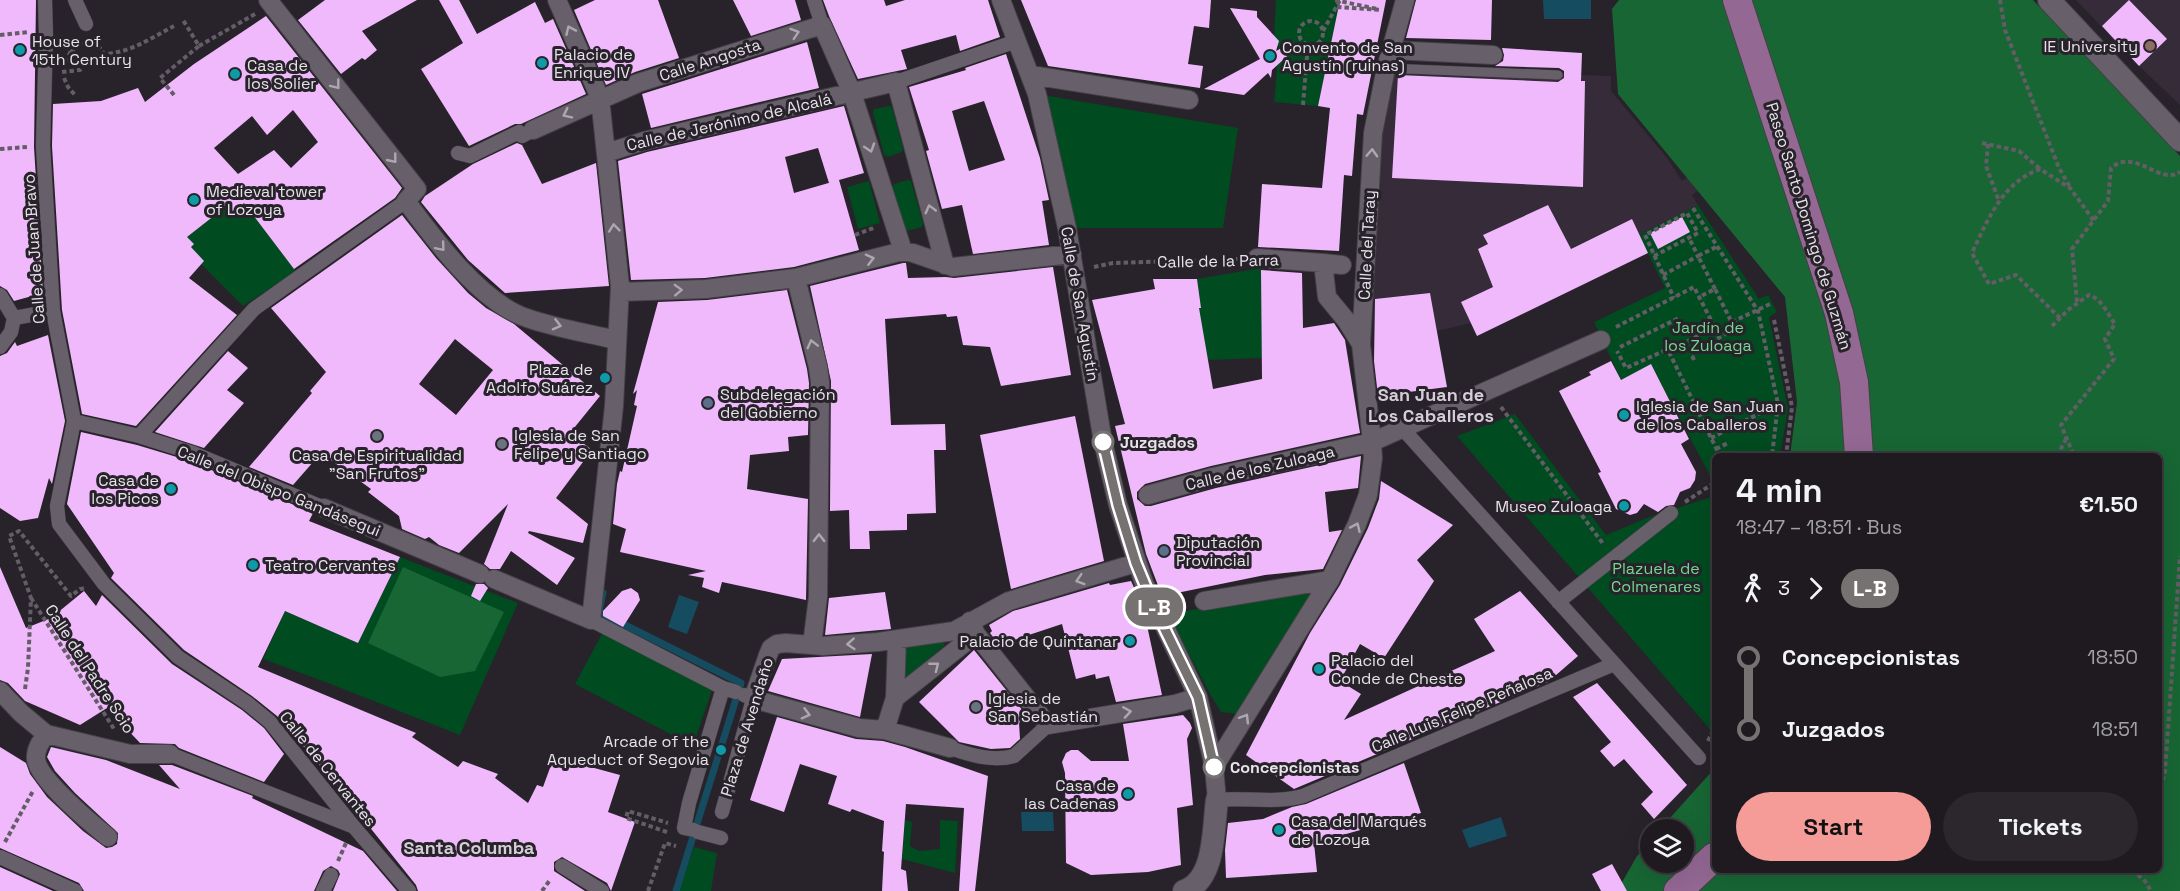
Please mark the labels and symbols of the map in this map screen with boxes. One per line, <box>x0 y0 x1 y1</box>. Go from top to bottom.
one-way arrow <box>565 25 577 36</box>
one-way arrow <box>789 28 800 40</box>
place label: House of 15th Century <box>32 31 132 70</box>
street label: Calle Angosta <box>657 34 763 86</box>
place label: IE University <box>2043 36 2138 57</box>
place label: Convento de San Agustín (ruinas) <box>1282 37 1413 76</box>
marker: IE University <box>2143 39 2157 53</box>
marker: House of 15th Century <box>13 43 27 57</box>
place label: Palacio de Enrique IV <box>554 44 633 83</box>
marker: Convento de San Agustín (ruinas) <box>1263 49 1277 63</box>
place label: Casa de los Solier <box>247 55 316 94</box>
marker: Palacio de Enrique IV <box>535 56 549 70</box>
marker: Casa de los Solier <box>228 67 242 81</box>
one-way arrow <box>328 78 339 89</box>
street label: Calle de Jerónimo de Alcalá <box>624 88 834 156</box>
street label: Paseo Santo Domingo de Guzmán <box>1761 100 1857 352</box>
one-way arrow <box>562 107 573 119</box>
one-way arrow <box>863 142 876 153</box>
one-way arrow <box>1365 149 1378 158</box>
one-way arrow <box>386 152 397 163</box>
street label: Calle de Juan Bravo <box>18 173 50 325</box>
place label: Medieval tower of Lozoya <box>206 181 323 220</box>
street label: Calle del Taray <box>1354 189 1380 301</box>
marker: Medieval tower of Lozoya <box>187 193 201 207</box>
one-way arrow <box>925 204 937 214</box>
one-way arrow <box>608 223 621 232</box>
street label: Calle de San Agustín <box>1056 225 1104 383</box>
one-way arrow <box>434 240 445 251</box>
street label: Calle de la Parra <box>1157 249 1279 273</box>
one-way arrow <box>865 254 875 267</box>
one-way arrow <box>674 284 683 297</box>
park label: Jardín de los Zuloaga <box>1664 317 1752 356</box>
one-way arrow <box>551 318 561 331</box>
one-way arrow <box>807 339 820 349</box>
place label: Plaza de Adolfo Suárez <box>486 359 593 398</box>
marker: Plaza de Adolfo Suárez <box>598 371 612 385</box>
district label: San Juan de Los Caballeros <box>1368 383 1494 427</box>
place label: Subdelegación del Gobierno <box>720 384 836 423</box>
marker: Subdelegación del Gobierno <box>701 396 715 410</box>
place label: Iglesia de San Juan de los Caballeros <box>1636 396 1784 435</box>
marker: Iglesia de San Juan de los Caballeros <box>1617 408 1631 422</box>
place label: Iglesia de San Felipe y Santiago <box>514 425 647 464</box>
marker: Casa de Espiritualidad "San Frutos" <box>370 429 384 443</box>
marker: Juzgados <box>1092 431 1114 453</box>
place label: Juzgados <box>1120 432 1195 453</box>
marker: Iglesia de San Felipe y Santiago <box>495 437 509 451</box>
street label: Calle del Obispo Gandásegui <box>174 441 384 541</box>
street label: Calle de los Zuloaga <box>1183 441 1337 495</box>
place label: Casa de Espiritualidad "San Frutos" <box>292 445 462 484</box>
place label: Casa de los Picos <box>91 470 159 509</box>
marker: Casa de los Picos <box>164 482 178 496</box>
place label: Museo Zuloaga <box>1495 496 1612 517</box>
marker: Museo Zuloaga <box>1617 499 1631 513</box>
one-way arrow <box>1348 522 1360 533</box>
place label: Diputación Provincial <box>1176 532 1260 571</box>
one-way arrow <box>813 534 825 543</box>
marker: Diputación Provincial <box>1157 544 1171 558</box>
place label: Teatro Cervantes <box>265 555 396 576</box>
marker: Teatro Cervantes <box>246 558 260 572</box>
park label: Plazuela de Colmenares <box>1611 558 1701 597</box>
one-way arrow <box>1075 573 1086 585</box>
line badge: L-B <box>1120 588 1188 626</box>
street label: Calle del Padre Scio <box>40 600 140 738</box>
place label: Palacio de Quintanar <box>960 631 1118 652</box>
marker: Palacio de Quintanar <box>1123 634 1137 648</box>
one-way arrow <box>846 637 855 650</box>
place label: Palacio del Conde de Cheste <box>1331 650 1463 689</box>
street label: Plaza de Avendaño <box>716 655 778 799</box>
one-way arrow <box>929 662 940 673</box>
marker: Palacio del Conde de Cheste <box>1312 662 1326 676</box>
street label: Calle Luis Felipe Peñalosa <box>1368 662 1556 758</box>
place label: Iglesia de San Sebastián <box>988 688 1098 727</box>
marker: Iglesia de San Sebastián <box>969 700 983 714</box>
street label: Calle de Cervantes <box>275 707 381 831</box>
one-way arrow <box>800 707 811 719</box>
one-way arrow <box>1122 707 1131 719</box>
one-way arrow <box>1237 713 1248 724</box>
place label: Arcade of the Aqueduct of Segovia <box>547 731 709 770</box>
marker: Arcade of the Aqueduct of Segovia <box>714 743 728 757</box>
marker: Concepcionistas <box>1203 756 1225 778</box>
place label: Concepcionistas <box>1230 757 1359 778</box>
place label: Casa de las Cadenas <box>1024 775 1116 814</box>
marker: Casa de las Cadenas <box>1121 787 1135 801</box>
place label: Casa del Marqués de Lozoya <box>1291 811 1427 850</box>
marker: Casa del Marqués de Lozoya <box>1272 823 1286 837</box>
district label: Santa Columba <box>403 836 535 859</box>

